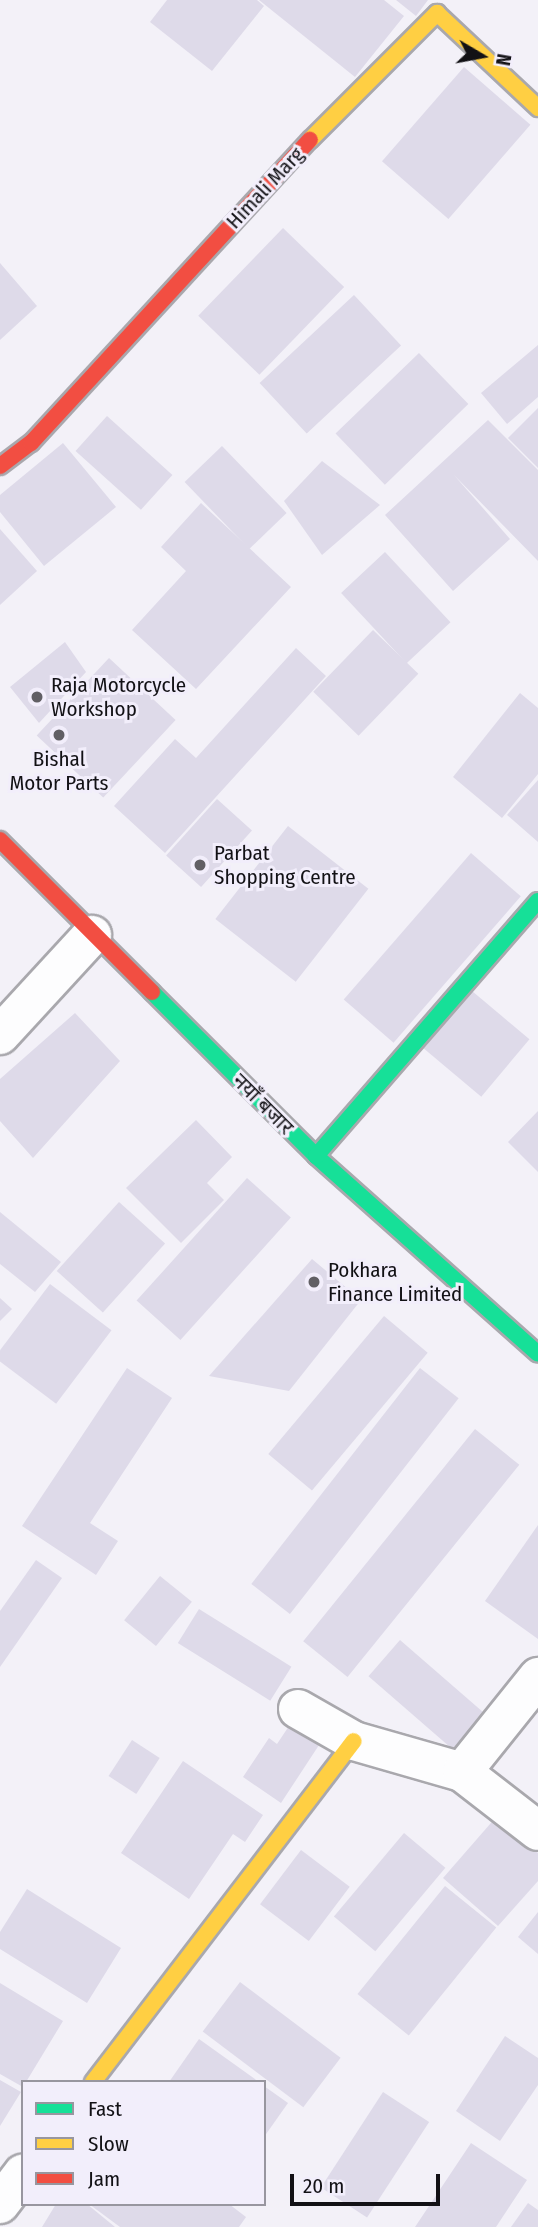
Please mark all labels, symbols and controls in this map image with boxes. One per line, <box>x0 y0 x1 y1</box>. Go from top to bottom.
north arrow <box>447 21 517 91</box>
text: N <box>491 52 515 67</box>
street label: Himali Marg <box>221 142 309 234</box>
place label: Raja Motorcycle Workshop <box>51 672 186 722</box>
marker: Raja Motorcycle Workshop <box>29 689 45 705</box>
marker: Bishal Motor Parts <box>51 727 67 743</box>
place label: Bishal Motor Parts <box>9 746 109 796</box>
place label: Parbat Shopping Centre <box>214 840 356 890</box>
marker: Parbat Shopping Centre <box>192 857 208 873</box>
street label: नयाँ बजार <box>227 1068 299 1140</box>
place label: Pokhara Finance Limited <box>328 1257 462 1307</box>
marker: Pokhara Finance Limited <box>306 1274 322 1290</box>
legend <box>21 2080 266 2206</box>
text: Fast <box>88 2096 122 2122</box>
text: Slow <box>88 2131 129 2157</box>
scale bar <box>293 2160 444 2204</box>
text: Jam <box>88 2166 120 2192</box>
text: 20 m <box>303 2173 344 2199</box>

